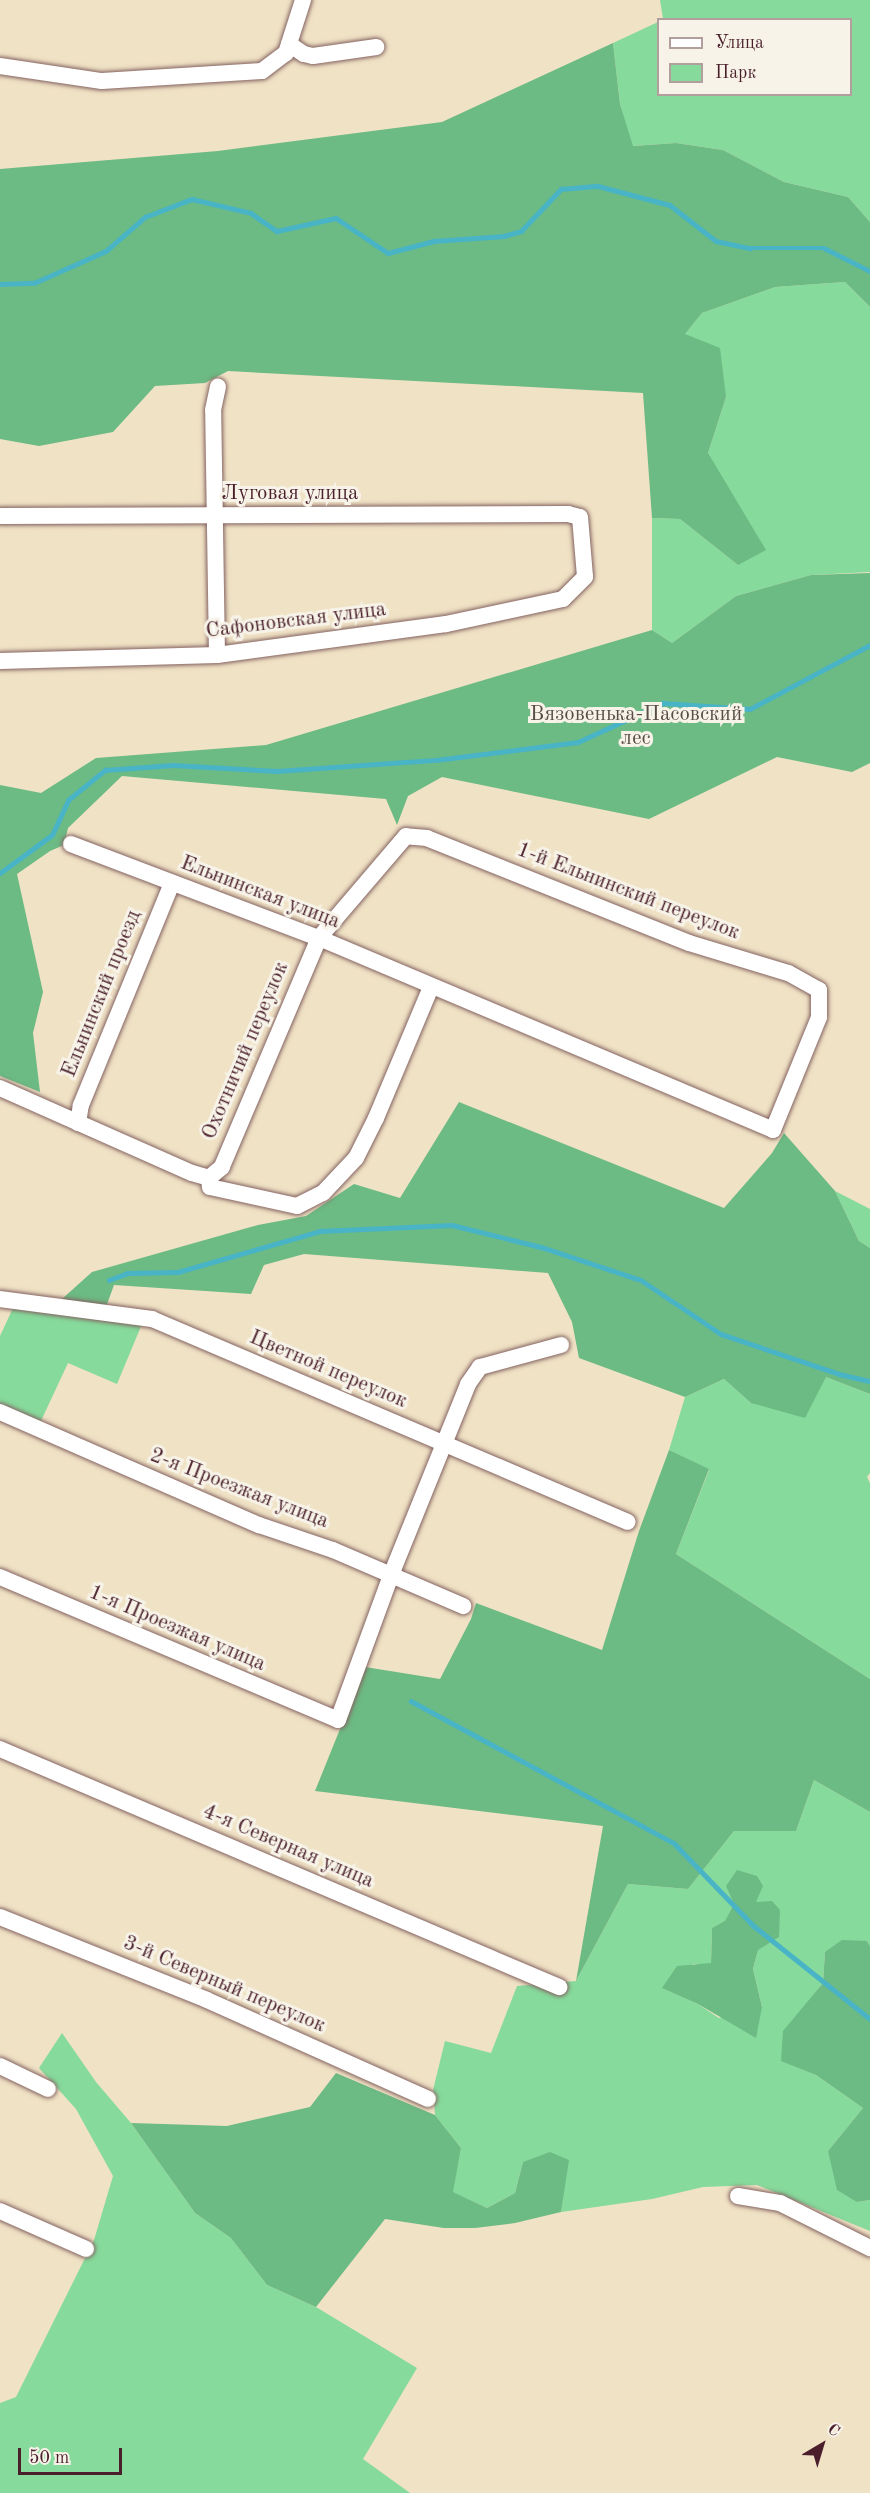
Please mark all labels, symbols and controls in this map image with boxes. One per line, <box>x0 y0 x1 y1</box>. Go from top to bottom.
legend <box>657 18 852 96</box>
text: Улица <box>715 34 764 52</box>
text: Парк <box>715 64 756 82</box>
street label: Луговая улица <box>222 481 358 507</box>
street label: Сафоновская улица <box>204 597 388 645</box>
park label: Вязовенька-Пасовский лес <box>530 702 742 752</box>
street label: 1-й Ельнинский переулок <box>513 838 743 946</box>
street label: Ельнинская улица <box>177 851 343 935</box>
street label: Ельнинский проезд <box>57 907 147 1081</box>
street label: Охотничий переулок <box>197 958 295 1144</box>
street label: Цветной переулок <box>245 1325 411 1415</box>
street label: 2-я Проезжая улица <box>146 1443 332 1535</box>
street label: 1-я Проезжая улица <box>85 1580 269 1678</box>
street label: 4-я Северная улица <box>199 1800 377 1894</box>
street label: 3-й Северный переулок <box>119 1931 329 2039</box>
north arrow <box>792 2415 852 2475</box>
text: С <box>824 2421 842 2440</box>
scale bar <box>21 2436 124 2474</box>
text: 50 m <box>29 2449 69 2467</box>

